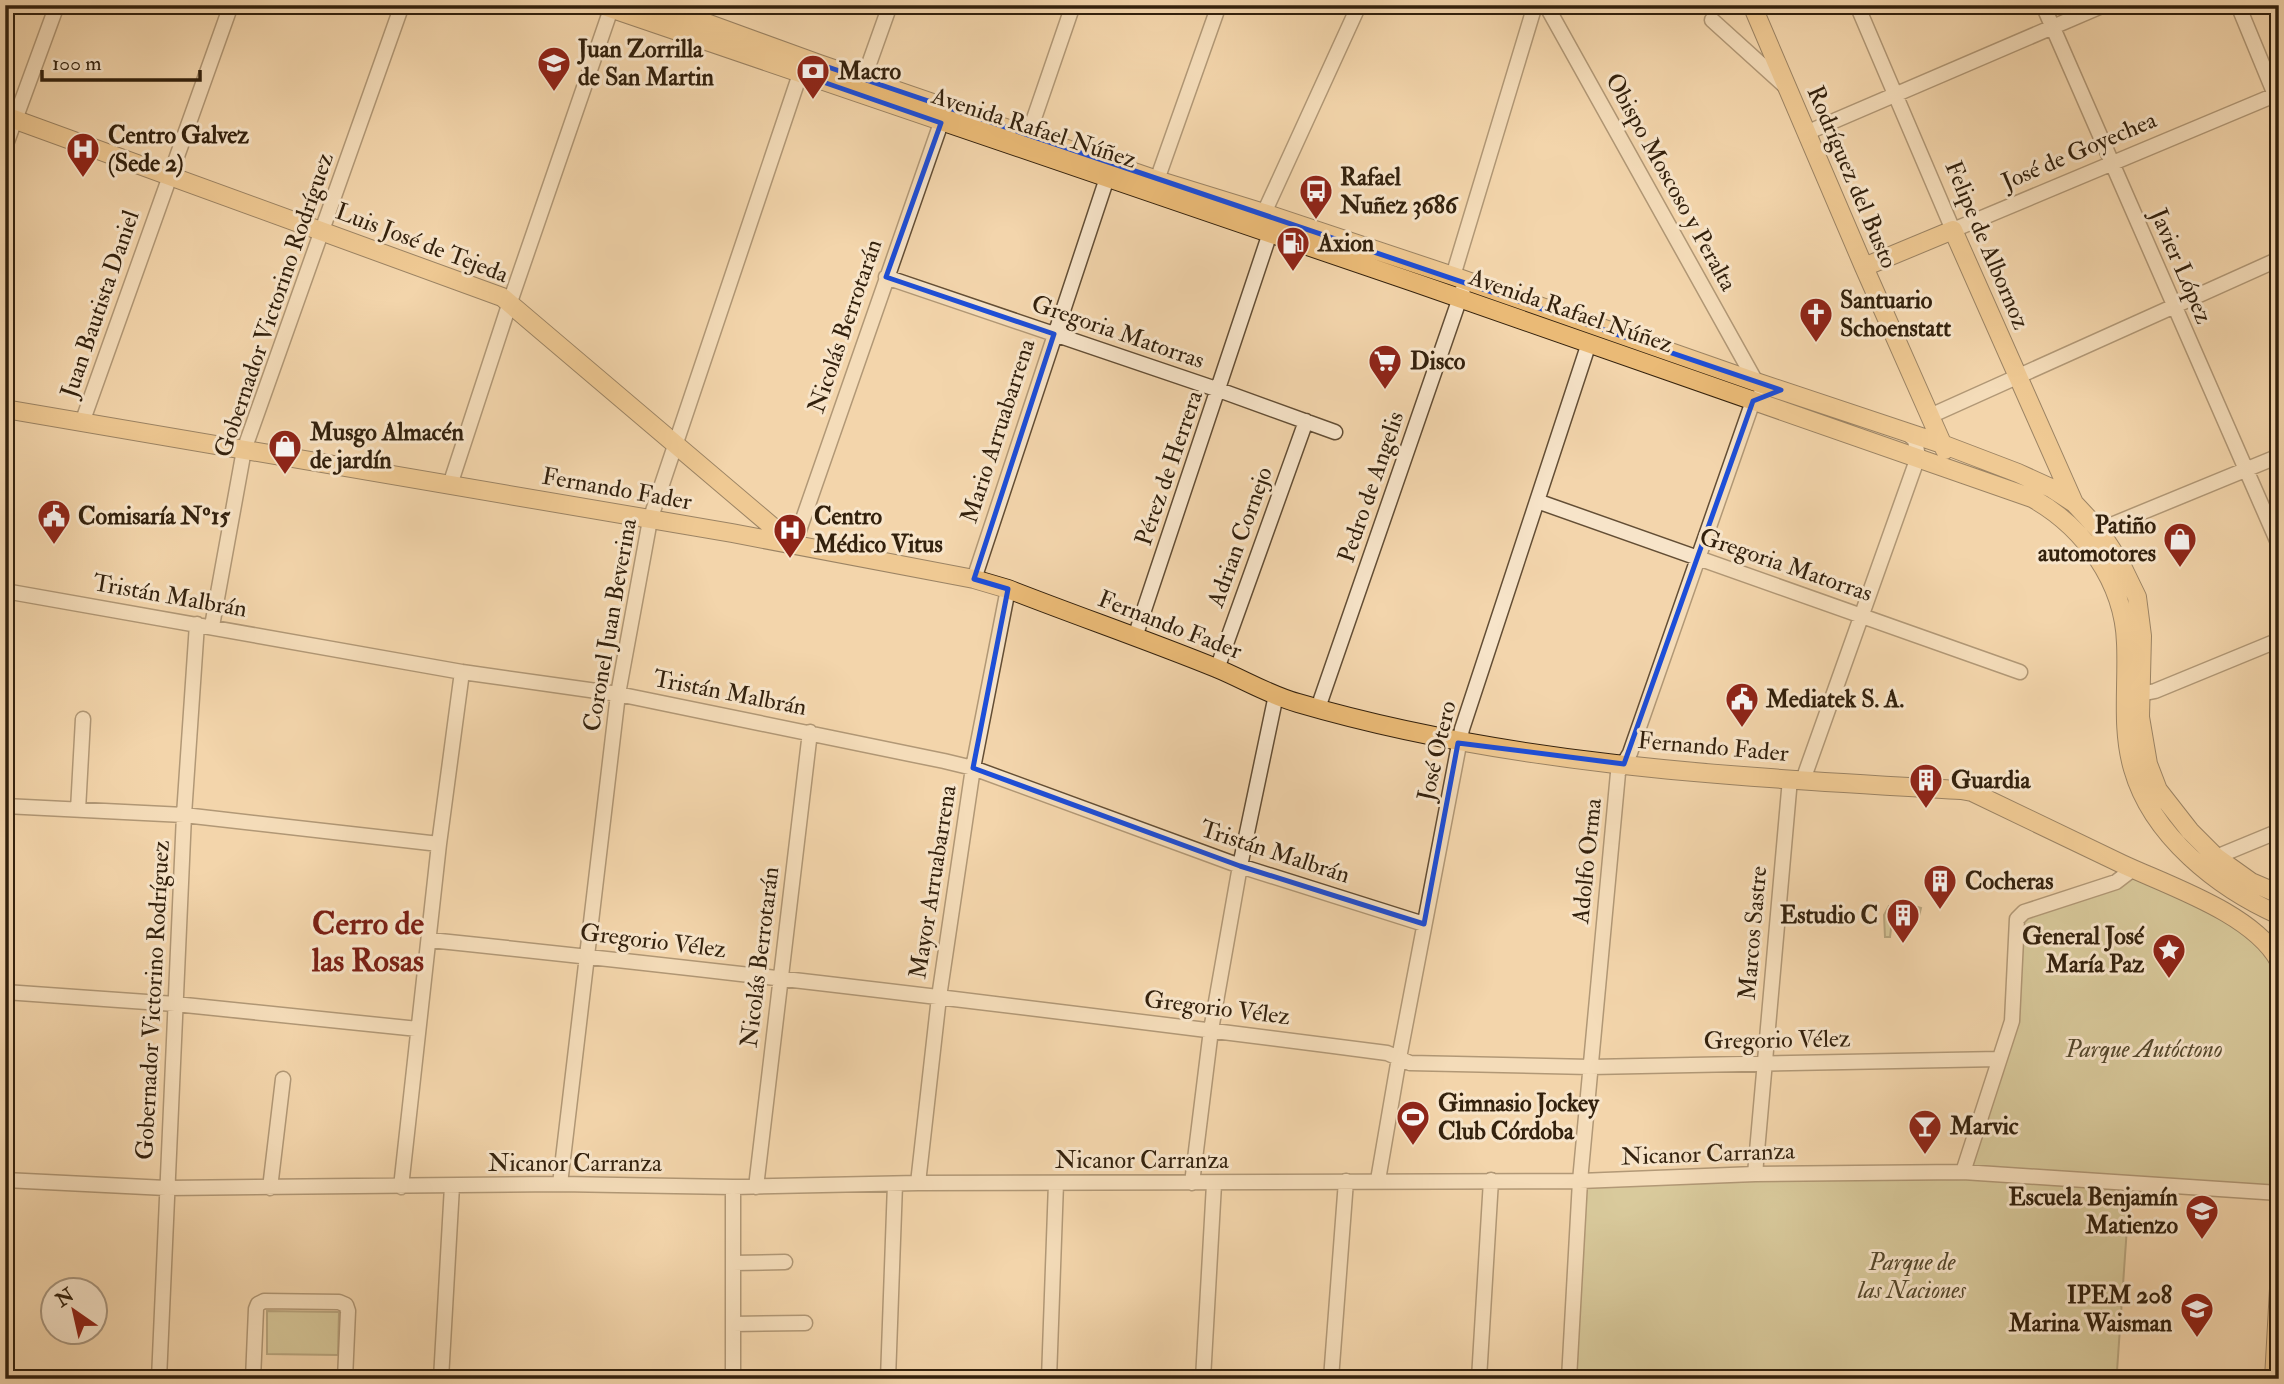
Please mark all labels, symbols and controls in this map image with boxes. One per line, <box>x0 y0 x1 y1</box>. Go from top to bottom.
place label: Juan Zorrilla de San Martin <box>577 34 715 93</box>
scale bar <box>42 38 200 82</box>
school or university icon: Juan Zorrilla de San Martin <box>535 44 573 93</box>
text: 100 m <box>52 50 102 77</box>
bank icon: Macro <box>794 52 832 101</box>
place label: Macro <box>837 56 901 87</box>
street label: Obispo Moscoso y Peralta <box>1598 68 1744 297</box>
street label: Avenida Rafael Núñez <box>927 80 1141 176</box>
street label: Rodríguez del Busto <box>1800 81 1904 273</box>
street label: José de Goyechea <box>1996 104 2162 198</box>
place label: Centro Galvez (Sede 2) <box>108 120 249 179</box>
hospital icon: Centro Galvez (Sede 2) <box>64 130 102 179</box>
street label: Gobernador Victorino Rodríguez <box>207 148 341 461</box>
street label: Felipe de Albornoz <box>1938 156 2037 334</box>
place label: Rafael Nuñez 3686 <box>1339 162 1459 221</box>
bus stop icon: Rafael Nuñez 3686 <box>1297 172 1335 221</box>
street label: Luis José de Tejeda <box>331 196 514 291</box>
street label: Javier López <box>2142 203 2219 329</box>
street label: Juan Bautista Daniel <box>53 206 147 403</box>
fuel station icon: Axion <box>1274 224 1312 273</box>
place label: Axion <box>1317 228 1375 259</box>
street label: Nicolás Berrotarán <box>801 235 889 417</box>
street label: Avenida Rafael Núñez <box>1464 261 1677 361</box>
place label: Santuario Schoenstatt <box>1840 285 1951 344</box>
street label: Gregoria Matorras <box>1027 288 1209 376</box>
church icon: Santuario Schoenstatt <box>1797 295 1835 344</box>
street label: Mario Arruabarrena <box>954 334 1043 527</box>
supermarket icon: Disco <box>1366 342 1404 391</box>
place label: Disco <box>1410 346 1466 377</box>
street label: Pérez de Herrera <box>1128 385 1210 550</box>
street label: Pedro de Angelis <box>1331 407 1411 567</box>
place label: Musgo Almacén de jardín <box>309 417 465 476</box>
shop icon: Musgo Almacén de jardín <box>266 427 304 476</box>
street label: Fernando Fader <box>540 461 694 517</box>
street label: Adrian Cornejo <box>1200 462 1280 612</box>
public building icon: Comisaría Nº15 <box>35 497 73 546</box>
place label: Comisaría Nº15 <box>78 501 230 532</box>
place label: Centro Médico Vitus <box>813 501 943 560</box>
place label: Patiño automotores <box>2038 510 2156 569</box>
hospital icon: Centro Médico Vitus <box>771 511 809 560</box>
street label: Coronel Juan Beverina <box>576 515 644 734</box>
shop icon: Patiño automotores <box>2161 520 2199 569</box>
street label: Gregoria Matorras <box>1695 521 1877 609</box>
street label: Tristán Malbrán <box>91 567 249 625</box>
street label: Fernando Fader <box>1094 583 1246 667</box>
street label: Tristán Malbrán <box>651 663 809 723</box>
public building icon: Mediatek S. A. <box>1723 680 1761 729</box>
place label: Mediatek S. A. <box>1765 684 1904 715</box>
street label: José Otero <box>1410 698 1464 805</box>
street label: Fernando Fader <box>1636 725 1790 769</box>
building icon: Guardia <box>1907 761 1945 810</box>
place label: Guardia <box>1951 765 2031 796</box>
street label: Mayor Arruabarrena <box>902 782 964 981</box>
street label: Adolfo Orma <box>1565 796 1609 926</box>
street label: Tristán Malbrán <box>1196 813 1354 891</box>
street label: Gobernador Victorino Rodríguez <box>129 839 177 1161</box>
building icon: Cocheras <box>1921 862 1959 911</box>
street label: Nicolás Berrotarán <box>734 865 786 1049</box>
street label: Marcos Sastre <box>1732 865 1774 1001</box>
place label: Cocheras <box>1965 866 2053 897</box>
building icon: Estudio C <box>1884 896 1922 945</box>
place label: Estudio C <box>1780 900 1878 931</box>
district label: Cerro de las Rosas <box>311 904 425 981</box>
street label: Gregorio Vélez <box>578 917 728 965</box>
place label: General José María Paz <box>2022 921 2145 980</box>
place icon: General José María Paz <box>2150 931 2188 980</box>
street label: Gregorio Vélez <box>1142 984 1292 1032</box>
street label: Gregorio Vélez <box>1703 1023 1851 1057</box>
park label: Parque Autóctono <box>2065 1034 2222 1065</box>
place label: Gimnasio Jockey Club Córdoba <box>1438 1088 1600 1147</box>
sports icon: Gimnasio Jockey Club Córdoba <box>1394 1098 1432 1147</box>
bar icon: Marvic <box>1906 1107 1944 1156</box>
place label: Marvic <box>1949 1111 2019 1142</box>
street label: Nicanor Carranza <box>1621 1135 1797 1173</box>
street label: Nicanor Carranza <box>1055 1145 1230 1176</box>
street label: Nicanor Carranza <box>488 1148 663 1179</box>
place label: Escuela Benjamín Matienzo <box>2008 1182 2179 1241</box>
school or university icon: Escuela Benjamín Matienzo <box>2183 1192 2221 1241</box>
park label: Parque de las Naciones <box>1857 1247 1966 1306</box>
north arrow <box>38 1276 108 1346</box>
place label: IPEM 208 Marina Waisman <box>2008 1280 2173 1339</box>
text: N <box>50 1282 80 1313</box>
school or university icon: IPEM 208 Marina Waisman <box>2178 1290 2216 1339</box>

